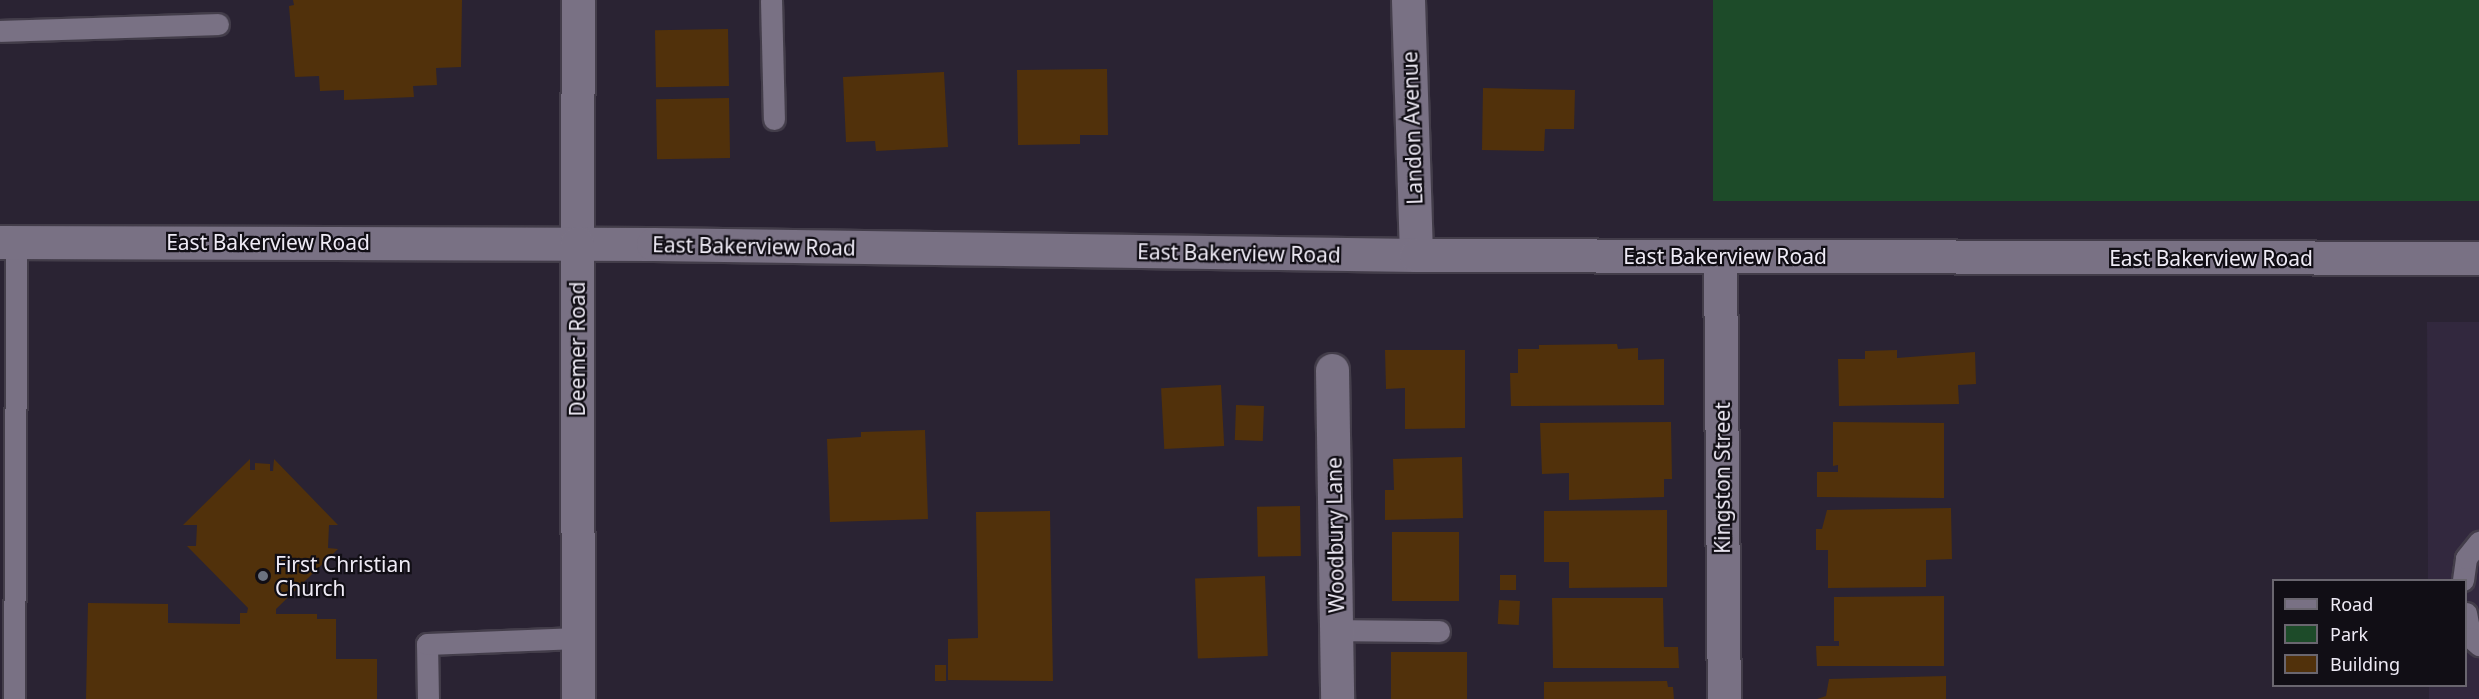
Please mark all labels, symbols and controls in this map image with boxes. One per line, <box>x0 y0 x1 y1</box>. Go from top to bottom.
street label: Landon Avenue <box>1397 51 1427 205</box>
street label: East Bakerview Road <box>166 229 370 255</box>
street label: East Bakerview Road <box>652 232 856 260</box>
street label: East Bakerview Road <box>1137 239 1341 267</box>
street label: East Bakerview Road <box>1623 243 1827 269</box>
street label: East Bakerview Road <box>2109 245 2313 271</box>
street label: Deemer Road <box>564 281 590 417</box>
street label: Kingston Street <box>1709 402 1735 554</box>
street label: Woodbury Lane <box>1321 457 1349 613</box>
place label: First Christian Church <box>275 551 411 601</box>
marker: First Christian Church <box>256 569 270 583</box>
legend <box>2272 579 2467 687</box>
text: Road <box>2330 592 2373 616</box>
text: Park <box>2330 622 2368 646</box>
text: Building <box>2330 652 2400 676</box>

